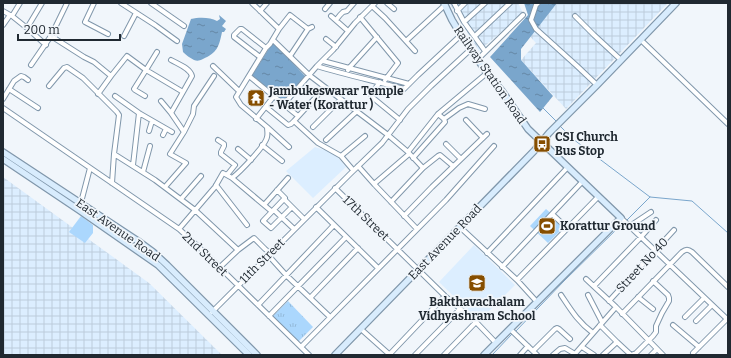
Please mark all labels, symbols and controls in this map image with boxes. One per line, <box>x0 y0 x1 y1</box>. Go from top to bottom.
scale bar <box>18 16 120 42</box>
text: 200 m <box>24 23 60 37</box>
street label: Railway Station Road <box>451 23 529 127</box>
place label: Jambukeswarar Temple - Water (Korattur ) <box>268 84 404 112</box>
temple icon: Jambukeswarar Temple - Water (Korattur ) <box>246 88 266 108</box>
place label: CSI Church Bus Stop <box>555 130 618 158</box>
bus stop icon: CSI Church Bus Stop <box>532 134 552 154</box>
street label: 17th Street <box>340 193 392 244</box>
street label: East Avenue Road <box>73 196 163 264</box>
street label: East Avenue Road <box>406 201 484 283</box>
sports icon: Korattur Ground <box>537 216 557 236</box>
place label: Korattur Ground <box>560 219 656 233</box>
street label: 2nd Street <box>179 229 231 279</box>
street label: 11th Street <box>237 235 288 286</box>
street label: Street No 40 <box>613 235 671 295</box>
school or university icon: Bakthavachalam Vidhyashram School <box>467 273 487 293</box>
place label: Bakthavachalam Vidhyashram School <box>418 295 536 323</box>

